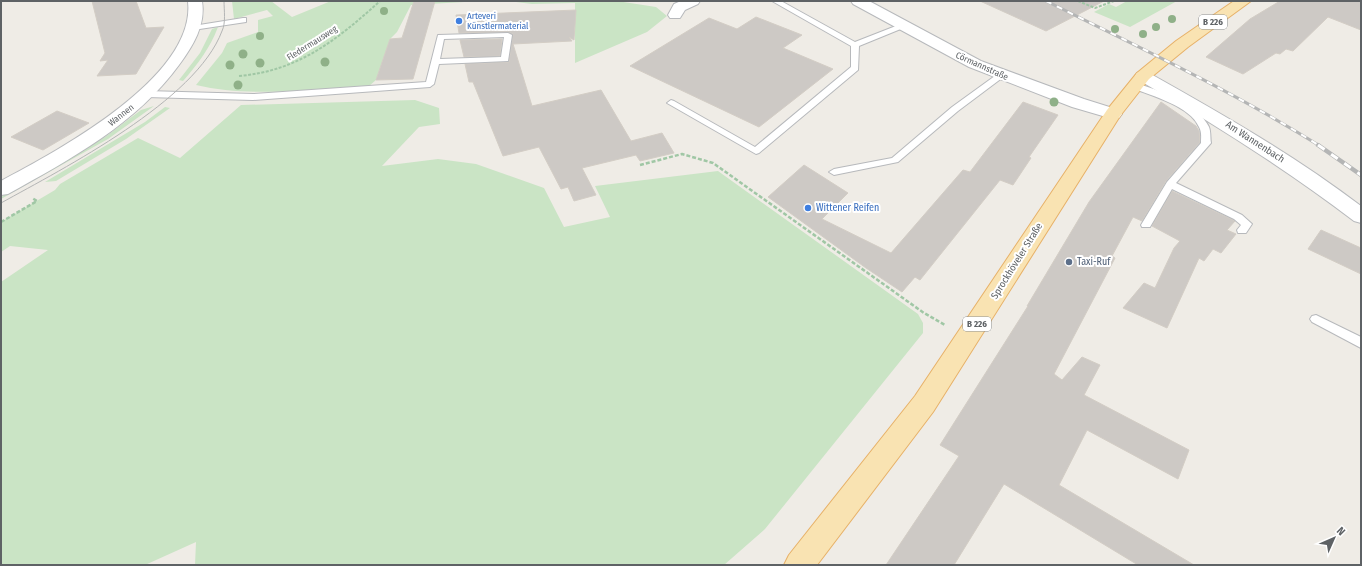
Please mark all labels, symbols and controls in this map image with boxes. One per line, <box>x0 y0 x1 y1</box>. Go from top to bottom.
place label: Arteveri Künstlermaterial <box>467 11 529 31</box>
road number: B 226 <box>1199 15 1227 29</box>
marker: Arteveri Künstlermaterial <box>454 16 464 26</box>
street label: Fledermausweg <box>285 23 340 62</box>
street label: Cörmannstraße <box>954 50 1010 82</box>
street label: Wannen <box>106 102 136 128</box>
street label: Am Wannenbach <box>1223 118 1287 166</box>
place label: Wittener Reifen <box>816 202 879 214</box>
marker: Wittener Reifen <box>803 203 813 213</box>
street label: Sprockhöveler Straße <box>989 221 1045 301</box>
place label: Taxi-Ruf <box>1077 256 1111 268</box>
marker: Taxi-Ruf <box>1064 257 1074 267</box>
road number: B 226 <box>963 317 991 331</box>
north arrow <box>1314 518 1354 558</box>
text: N <box>1334 524 1348 538</box>

